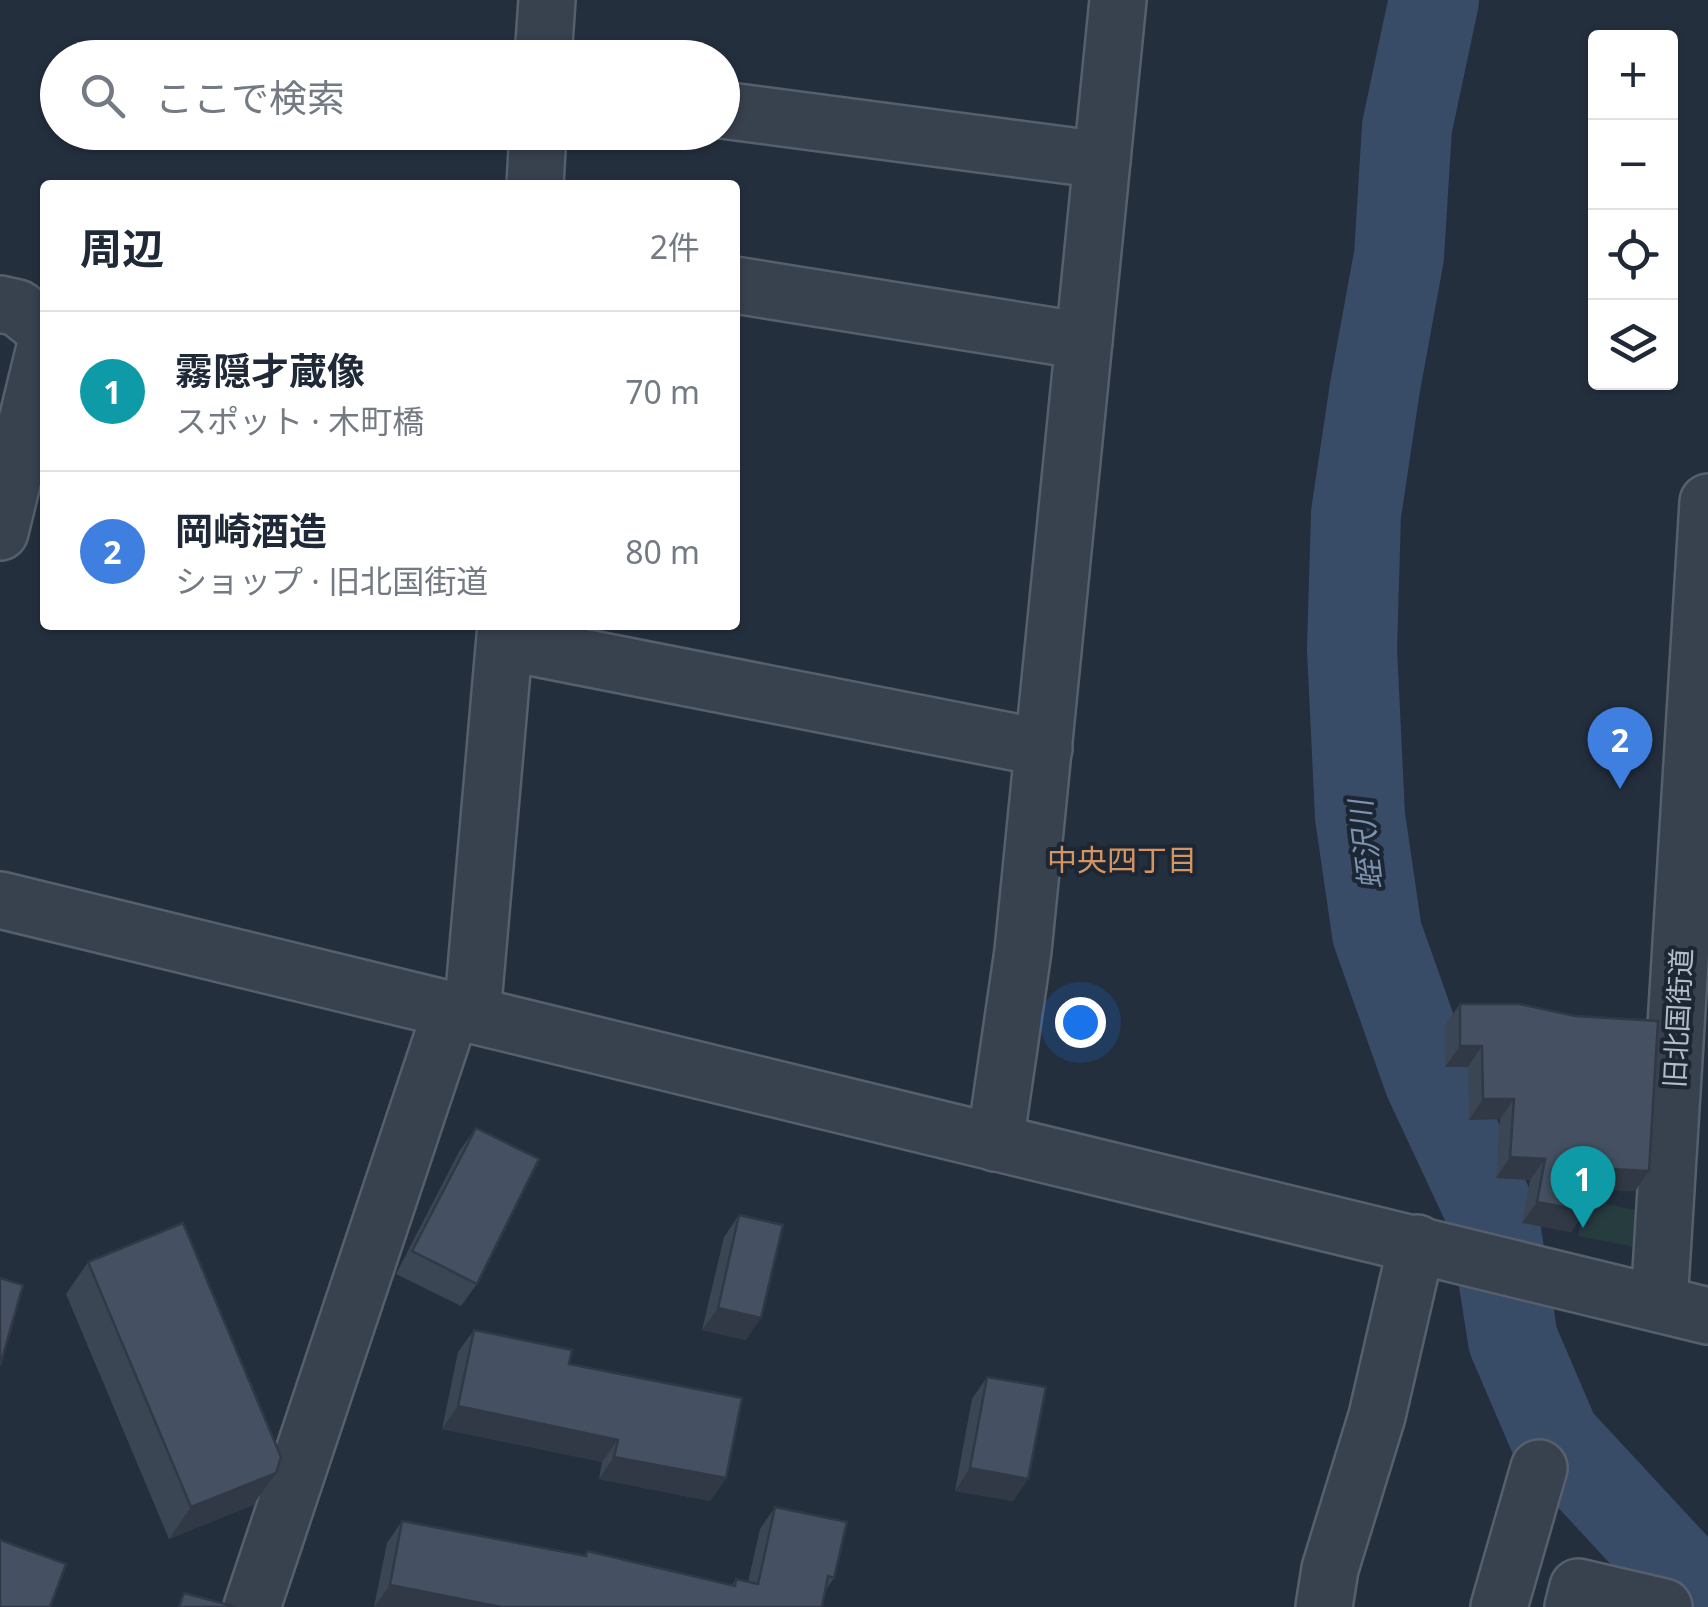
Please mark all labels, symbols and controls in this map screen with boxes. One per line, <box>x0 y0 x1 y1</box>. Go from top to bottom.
map controls <box>1588 30 1678 390</box>
button: + <box>1588 30 1678 120</box>
search box <box>40 40 740 150</box>
icon: search <box>75 68 130 123</box>
text: ここで検索 <box>155 71 345 123</box>
button: − <box>1588 120 1678 210</box>
button: locate <box>1588 210 1678 300</box>
text: 周辺 <box>80 219 164 276</box>
text: 2件 <box>650 225 700 268</box>
button: layers <box>1588 300 1678 390</box>
text: 霧隠才蔵像 <box>175 344 365 396</box>
text: 1 <box>103 370 122 413</box>
text: 70 m <box>625 370 700 413</box>
text: スポット · 木町橋 <box>175 399 424 442</box>
text: 岡崎酒造 <box>175 504 327 556</box>
text: 2 <box>103 530 122 573</box>
text: 80 m <box>625 530 700 573</box>
text: ショップ · 旧北国街道 <box>175 559 488 602</box>
pin: 2 <box>1588 706 1652 789</box>
water label: 蛭沢川 <box>1339 795 1391 892</box>
district label: 中央四丁目 <box>1047 839 1197 880</box>
street label: 旧北国街道 <box>1654 947 1700 1089</box>
your location <box>1055 997 1106 1048</box>
pin: 1 <box>1550 1146 1616 1228</box>

